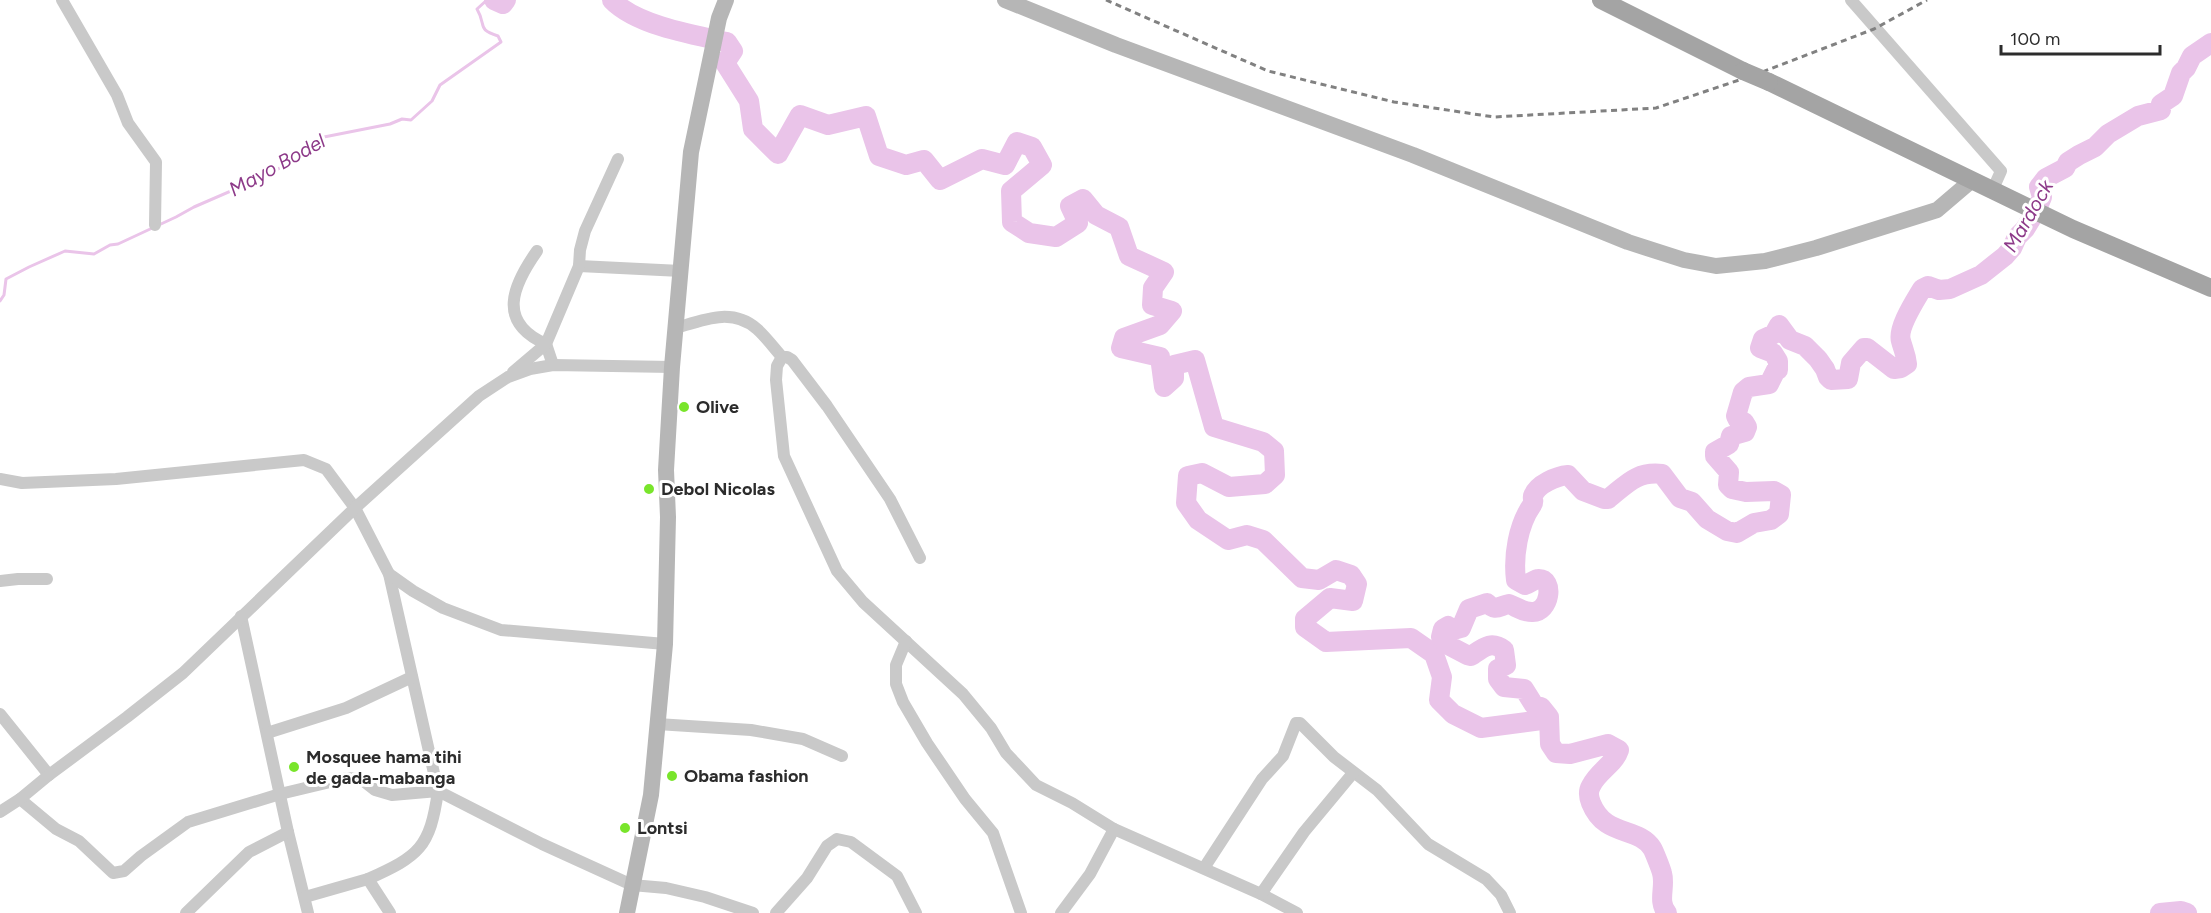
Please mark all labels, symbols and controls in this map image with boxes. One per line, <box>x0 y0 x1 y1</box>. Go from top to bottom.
scale bar <box>2001 18 2160 56</box>
text: 100 m <box>2010 28 2060 50</box>
water label: Mayo Bodel <box>225 128 330 201</box>
water label: Mardock <box>1998 175 2059 256</box>
place label: Olive <box>696 396 739 418</box>
marker: Olive <box>677 400 691 414</box>
place label: Debol Nicolas <box>661 478 775 500</box>
marker: Debol Nicolas <box>642 482 656 496</box>
place label: Mosquee hama tihi de gada-mabanga <box>306 746 462 789</box>
marker: Mosquee hama tihi de gada-mabanga <box>287 760 301 774</box>
place label: Obama fashion <box>684 765 809 787</box>
marker: Obama fashion <box>665 769 679 783</box>
place label: Lontsi <box>637 817 688 839</box>
marker: Lontsi <box>618 821 632 835</box>

